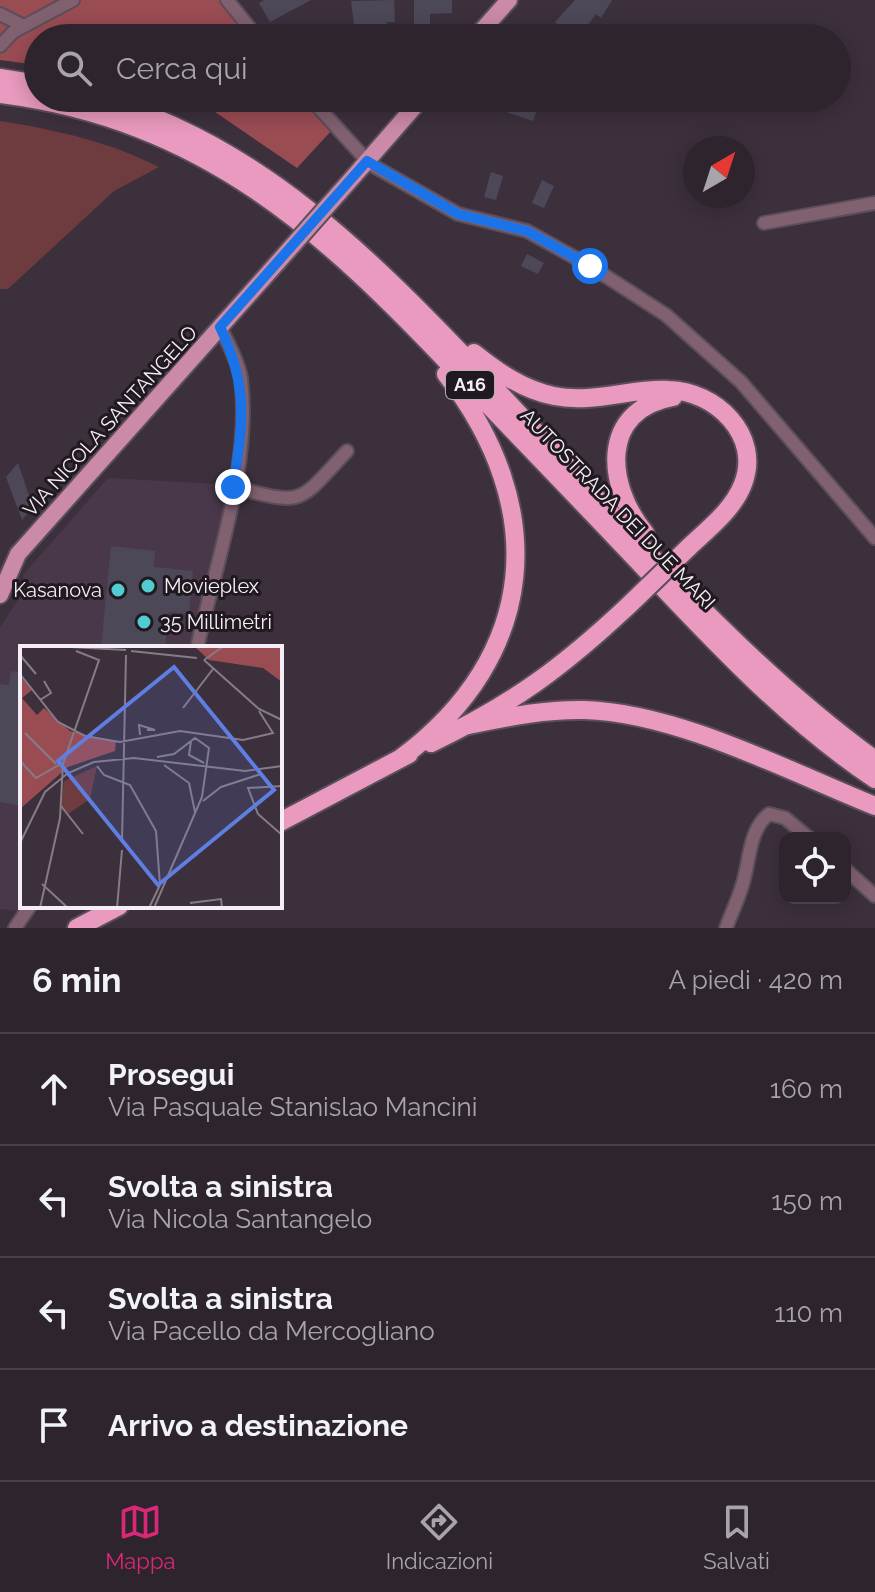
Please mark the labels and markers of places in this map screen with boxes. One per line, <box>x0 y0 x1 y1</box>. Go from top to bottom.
place label: Movieplex <box>164 574 259 598</box>
marker: Movieplex <box>139 577 157 595</box>
place label: Kasanova <box>13 578 102 602</box>
marker: Kasanova <box>109 581 127 599</box>
place label: 35 Millimetri <box>160 610 272 634</box>
marker: 35 Millimetri <box>135 613 153 631</box>

